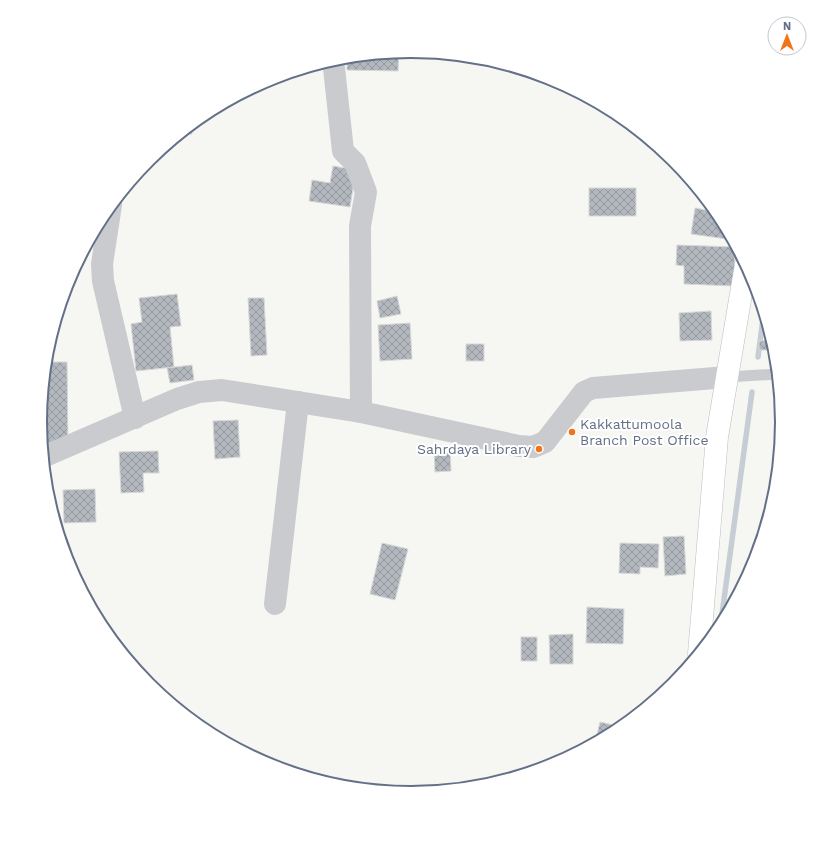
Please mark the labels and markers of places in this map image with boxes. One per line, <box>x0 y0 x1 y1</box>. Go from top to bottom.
place label: Kakkattumoola Branch Post Office <box>580 416 708 448</box>
marker: Kakkattumoola Branch Post Office <box>567 427 577 437</box>
place label: Sahrdaya Library <box>417 441 532 457</box>
marker: Sahrdaya Library <box>534 444 544 454</box>

